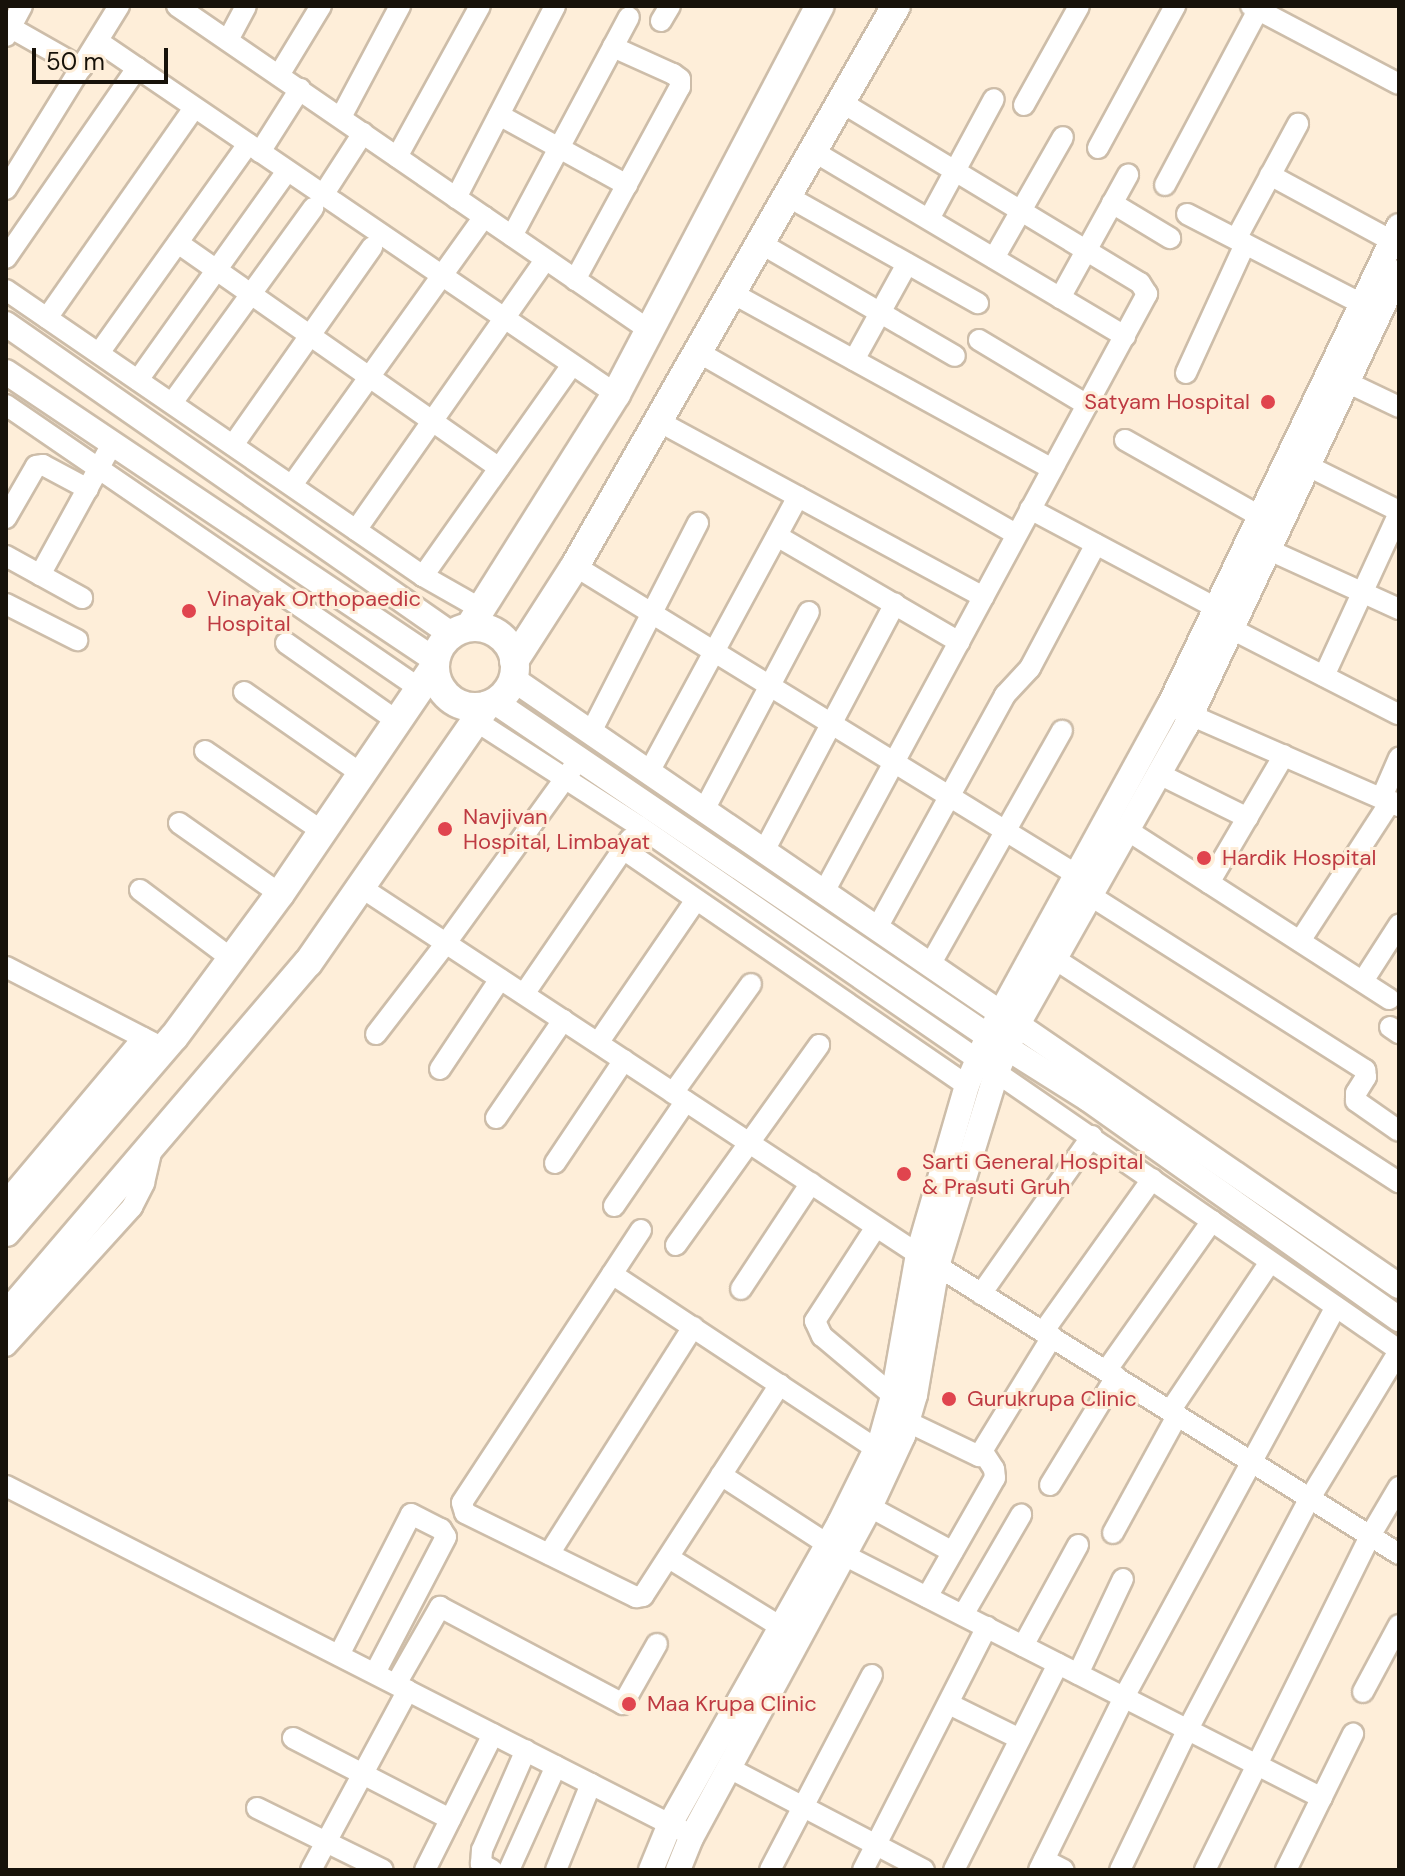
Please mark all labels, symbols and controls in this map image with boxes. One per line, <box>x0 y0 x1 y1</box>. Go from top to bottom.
scale bar <box>36 32 172 82</box>
text: 50 m <box>46 46 105 77</box>
place label: Satyam Hospital <box>1084 389 1250 415</box>
marker: Satyam Hospital <box>1257 391 1279 413</box>
place label: Vinayak Orthopaedic Hospital <box>207 585 421 636</box>
marker: Vinayak Orthopaedic Hospital <box>178 600 200 622</box>
place label: Navjivan Hospital, Limbayat <box>463 803 650 854</box>
marker: Navjivan Hospital, Limbayat <box>434 818 456 840</box>
place label: Hardik Hospital <box>1222 845 1376 871</box>
marker: Hardik Hospital <box>1193 847 1215 869</box>
place label: Sarti General Hospital & Prasuti Gruh <box>922 1148 1143 1200</box>
marker: Sarti General Hospital & Prasuti Gruh <box>893 1163 915 1185</box>
place label: Gurukrupa Clinic <box>967 1386 1137 1412</box>
marker: Gurukrupa Clinic <box>938 1388 960 1410</box>
place label: Maa Krupa Clinic <box>647 1691 817 1717</box>
marker: Maa Krupa Clinic <box>618 1693 640 1715</box>

